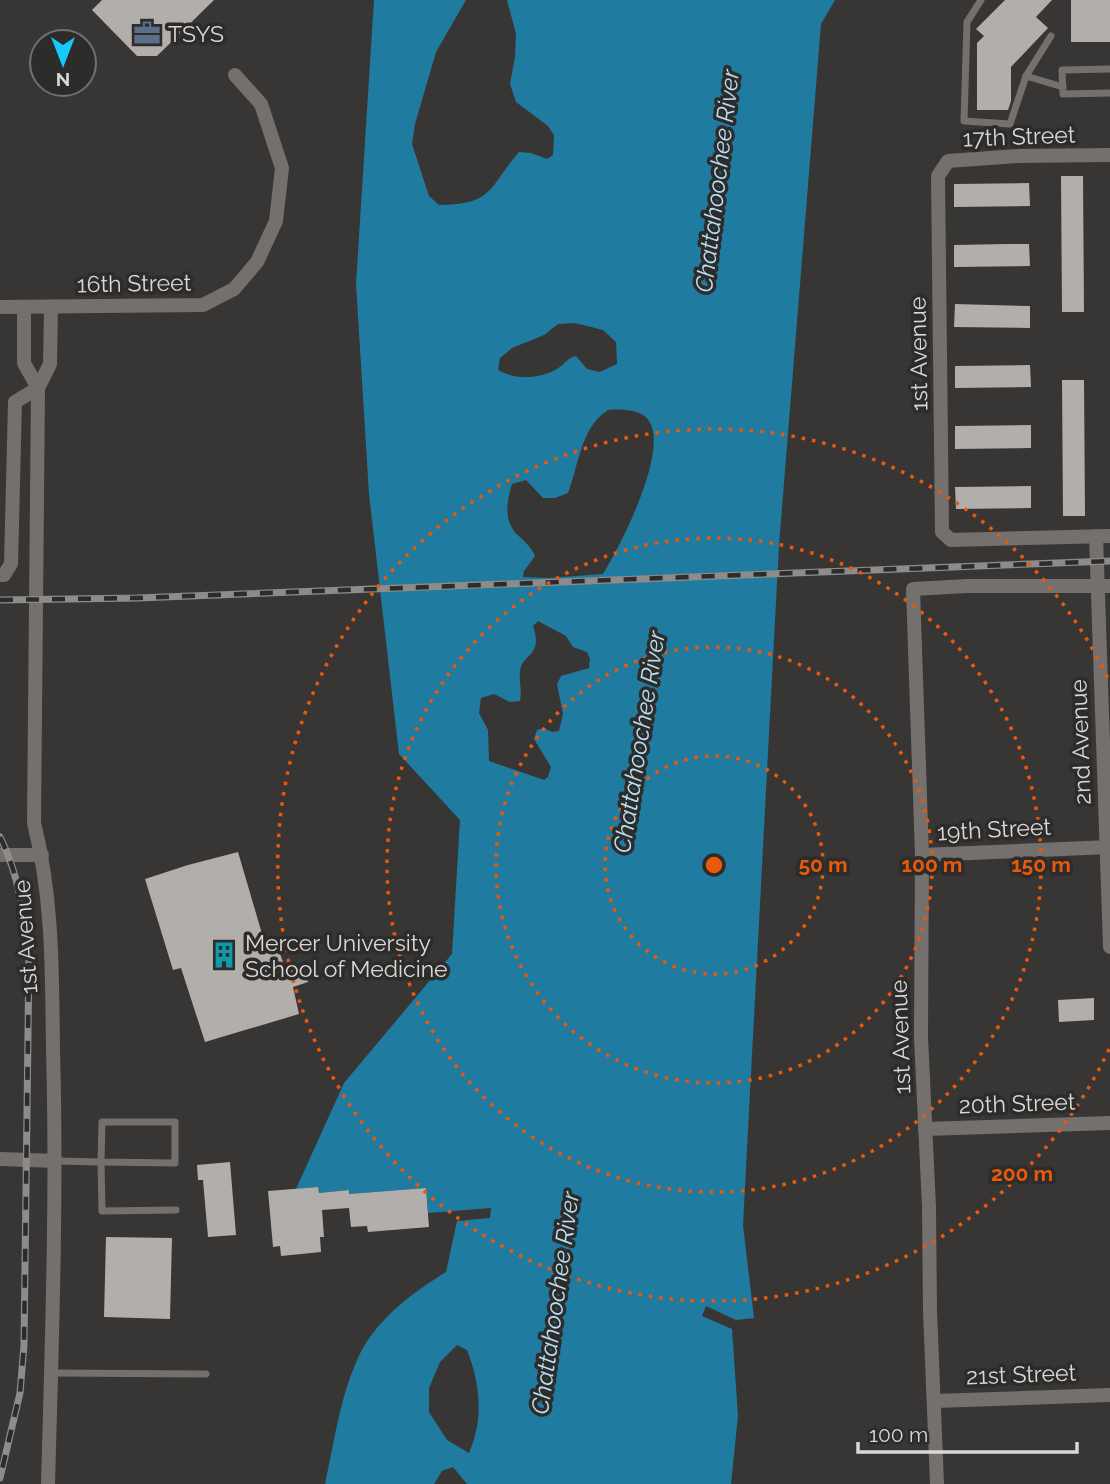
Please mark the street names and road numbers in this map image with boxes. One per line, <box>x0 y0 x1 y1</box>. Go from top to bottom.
street label: 17th Street <box>962 121 1076 151</box>
street label: 16th Street <box>77 268 192 297</box>
street label: 1st Avenue <box>904 297 932 411</box>
street label: 2nd Avenue <box>1064 679 1096 805</box>
street label: 19th Street <box>936 813 1052 845</box>
street label: 1st Avenue <box>8 879 42 995</box>
street label: 1st Avenue <box>885 979 915 1095</box>
street label: 20th Street <box>958 1087 1076 1119</box>
street label: 21st Street <box>965 1359 1077 1389</box>

